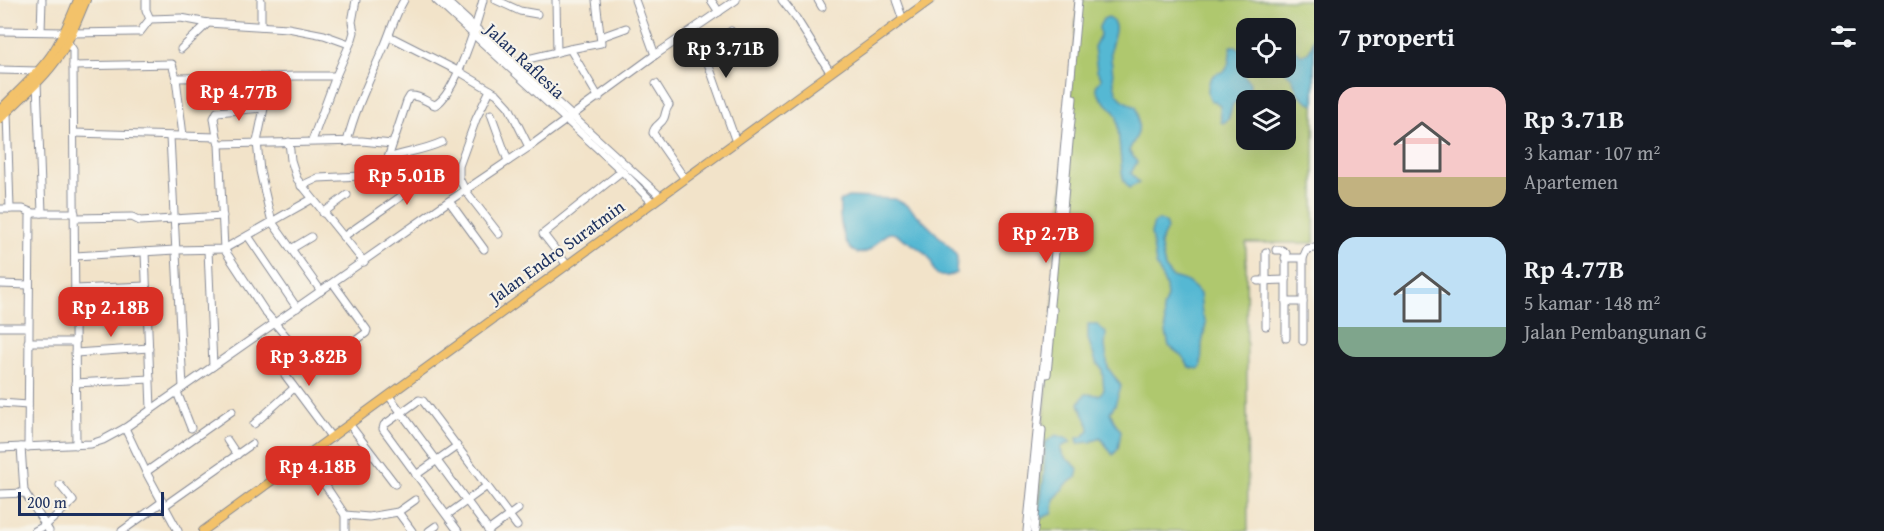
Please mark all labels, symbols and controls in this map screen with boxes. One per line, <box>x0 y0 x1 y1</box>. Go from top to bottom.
street label: Jalan Raflesia <box>478 15 572 105</box>
text: 7 properti <box>1338 17 1455 56</box>
map controls <box>1236 18 1296 150</box>
button: locate <box>1236 18 1296 78</box>
icon: filters <box>1827 20 1860 53</box>
pin: Rp 3.71B <box>664 28 788 79</box>
text: Rp 3.71B <box>687 33 765 62</box>
pin: Rp 4.77B <box>177 71 301 122</box>
text: Rp 4.77B <box>200 76 278 105</box>
button: layers <box>1236 90 1296 150</box>
text: Rp 3.71B <box>1524 99 1624 138</box>
icon: home <box>1386 111 1458 183</box>
text: 3 kamar · 107 m² <box>1524 138 1660 167</box>
pin: Rp 5.01B <box>345 155 469 206</box>
text: Rp 5.01B <box>368 160 446 189</box>
text: Apartemen <box>1524 167 1618 196</box>
street label: Jalan Endro Suratmin <box>482 193 630 311</box>
pin: Rp 2.7B <box>991 213 1101 264</box>
text: Rp 2.7B <box>1013 218 1079 247</box>
text: Rp 4.77B <box>1524 249 1624 288</box>
icon: home <box>1386 261 1458 333</box>
pin: Rp 2.18B <box>49 287 173 338</box>
text: 5 kamar · 148 m² <box>1524 288 1660 317</box>
text: Rp 2.18B <box>72 292 150 321</box>
text: Jalan Pembangunan G <box>1524 317 1707 346</box>
pin: Rp 3.82B <box>247 336 371 387</box>
text: Rp 3.82B <box>270 341 348 370</box>
pin: Rp 4.18B <box>256 446 380 497</box>
text: Rp 4.18B <box>279 451 357 480</box>
scale bar <box>18 489 164 516</box>
text: 200 m <box>27 490 67 514</box>

